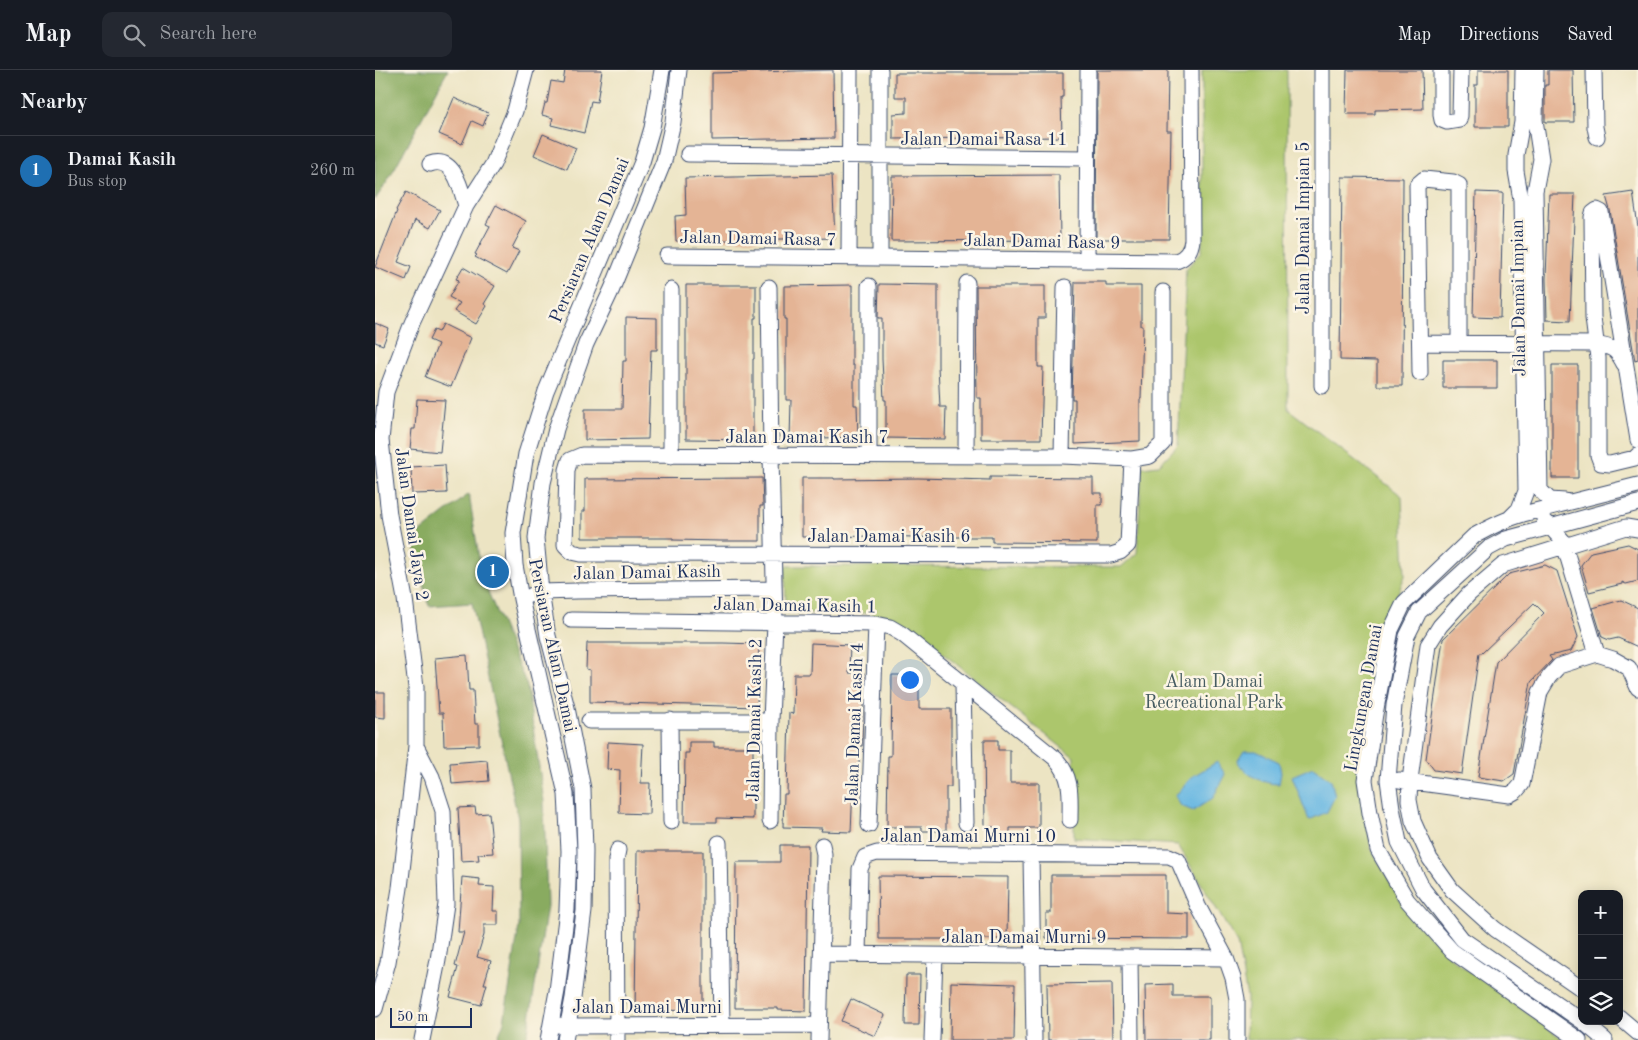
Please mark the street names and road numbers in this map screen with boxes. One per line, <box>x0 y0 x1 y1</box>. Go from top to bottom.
street label: Jalan Damai Rasa 11 <box>900 131 1068 149</box>
street label: Jalan Damai Impian 5 <box>1295 142 1313 314</box>
street label: Persiaran Alam Damai <box>547 155 633 326</box>
street label: Jalan Damai Impian <box>1509 219 1529 377</box>
street label: Jalan Damai Rasa 7 <box>679 229 837 249</box>
street label: Jalan Damai Rasa 9 <box>963 232 1121 252</box>
street label: Jalan Damai Kasih 7 <box>725 429 889 447</box>
street label: Jalan Damai Jaya 2 <box>391 446 431 602</box>
street label: Jalan Damai Kasih 6 <box>807 528 971 546</box>
street label: Persiaran Alam Damai <box>525 557 579 734</box>
street label: Jalan Damai Kasih <box>573 563 721 583</box>
street label: Jalan Damai Kasih 1 <box>713 596 877 616</box>
street label: Lingkungan Damai <box>1342 623 1386 773</box>
street label: Jalan Damai Kasih 2 <box>745 638 765 802</box>
street label: Jalan Damai Kasih 4 <box>843 642 867 806</box>
street label: Jalan Damai Murni 10 <box>880 828 1056 846</box>
street label: Jalan Damai Murni 9 <box>941 929 1107 947</box>
street label: Jalan Damai Murni <box>572 999 722 1017</box>

